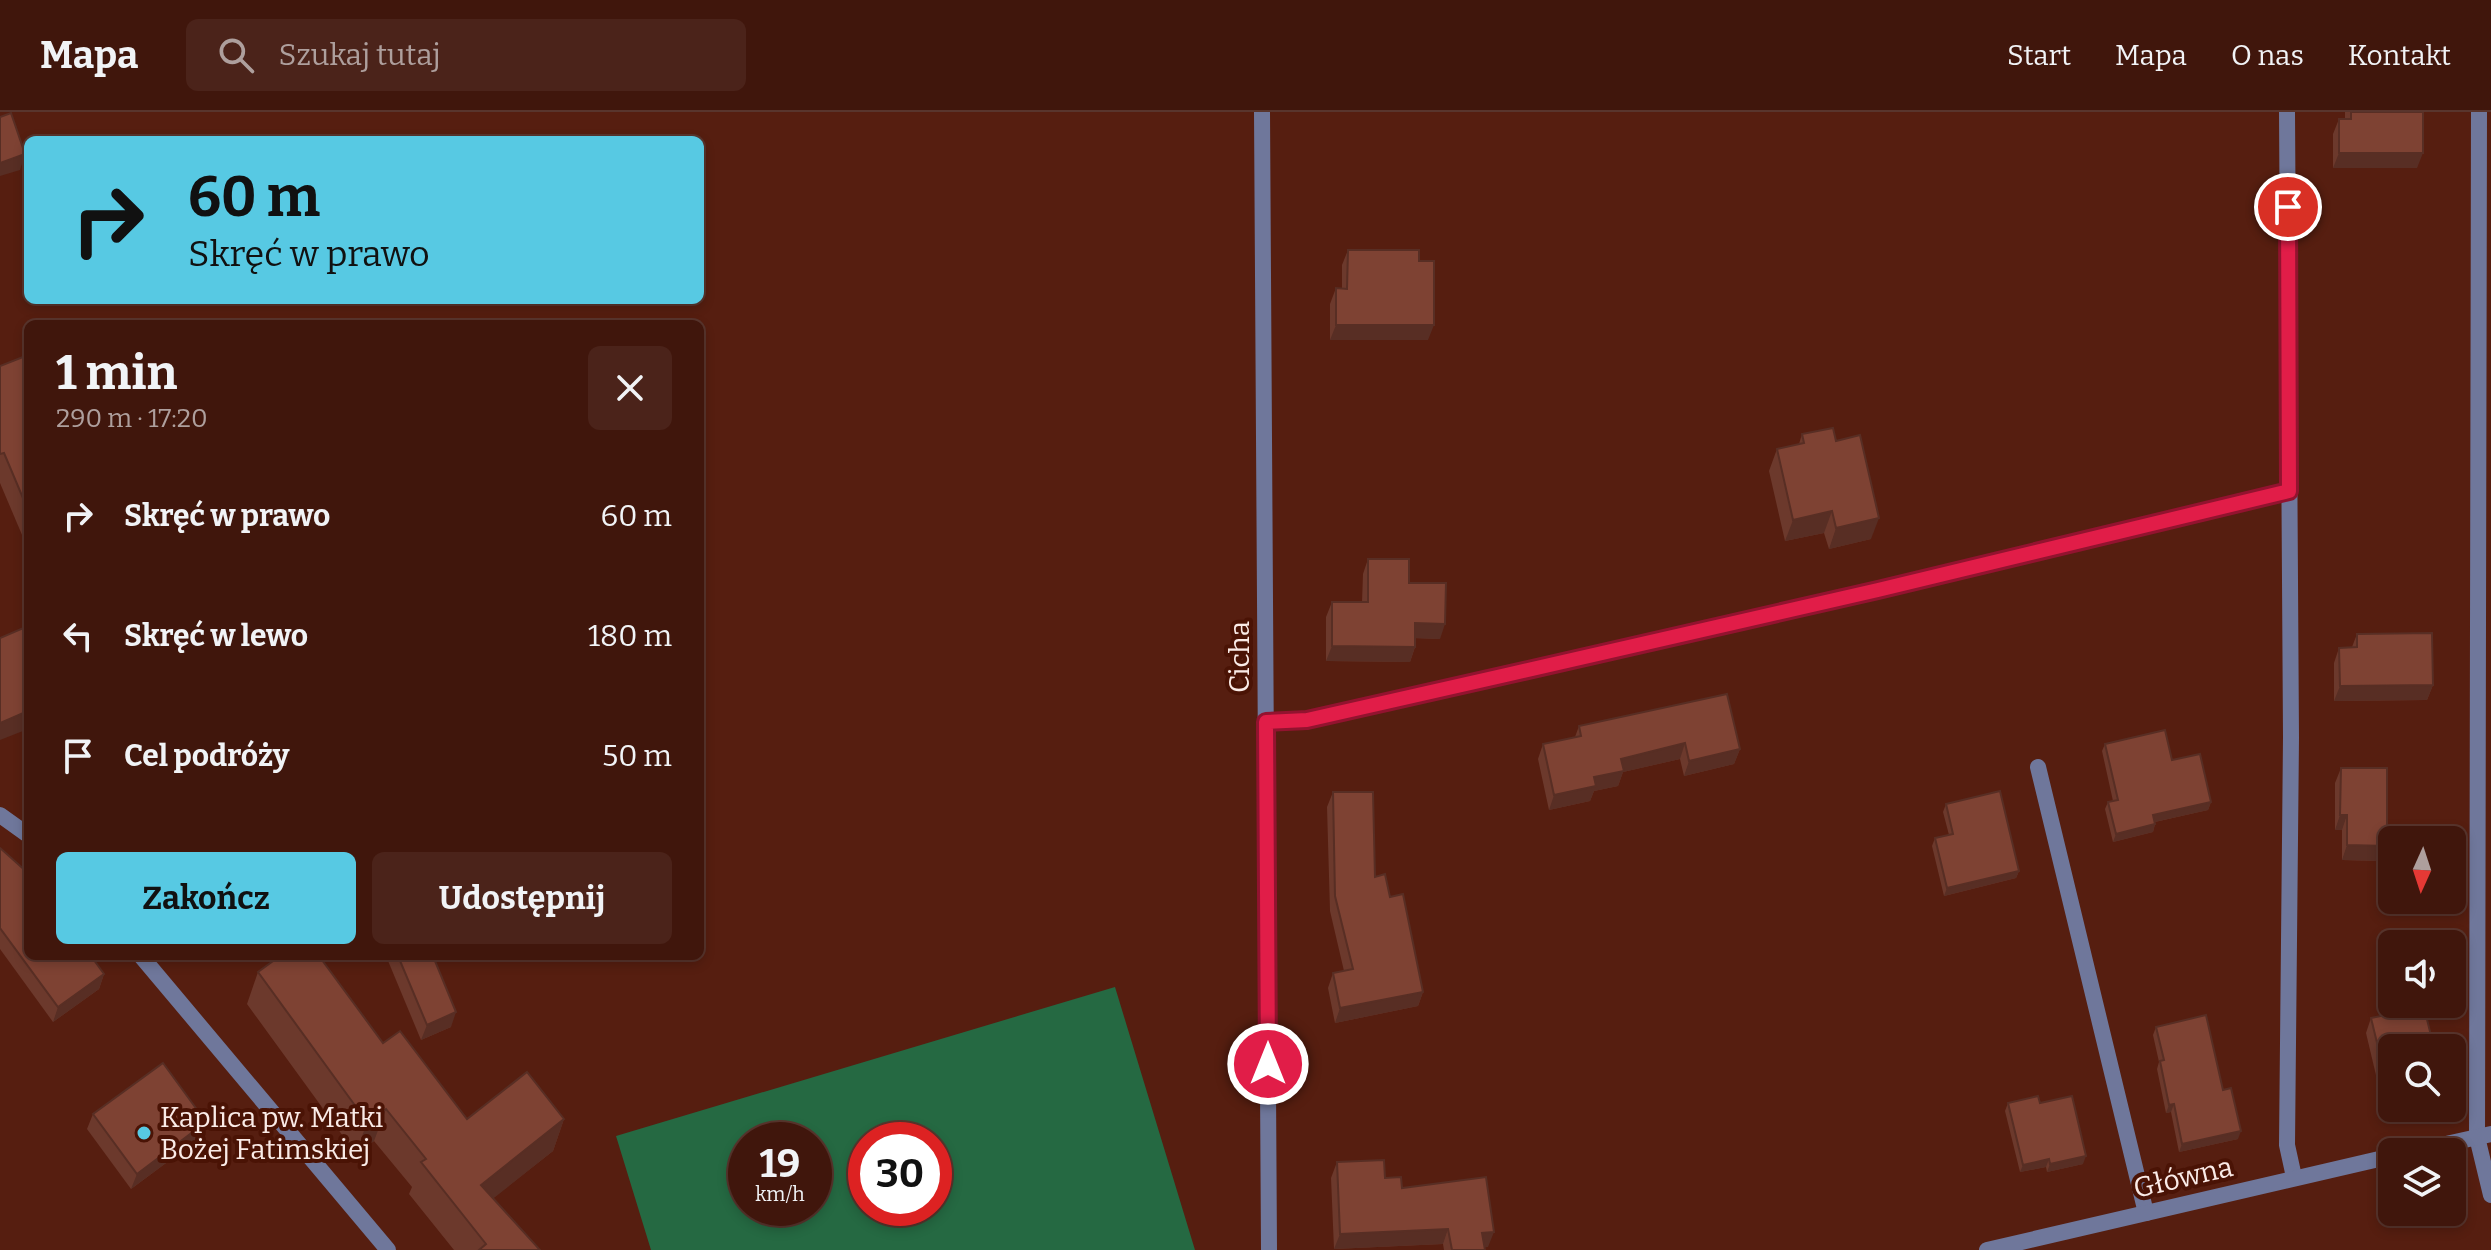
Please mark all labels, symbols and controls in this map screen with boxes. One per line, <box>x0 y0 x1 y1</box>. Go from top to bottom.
search box <box>186 19 746 91</box>
text: Mapa <box>40 32 138 78</box>
icon: search <box>214 33 258 77</box>
text: Szukaj tutaj <box>278 37 441 73</box>
text: Start <box>2007 39 2071 72</box>
text: Mapa <box>2115 39 2187 72</box>
text: O nas <box>2231 39 2304 72</box>
text: Kontakt <box>2348 39 2451 72</box>
text: 60 m <box>188 164 320 231</box>
icon: right <box>56 168 160 272</box>
pin <box>2254 173 2322 241</box>
icon: arrive <box>2266 185 2310 229</box>
text: Skręć w prawo <box>188 232 430 276</box>
text: 1 min <box>56 344 177 402</box>
button: close <box>588 346 672 430</box>
text: 290 m · 17:20 <box>56 403 208 434</box>
icon: right <box>56 494 100 538</box>
text: Skręć w prawo <box>124 498 330 534</box>
text: 60 m <box>601 498 672 534</box>
icon: left <box>56 614 100 658</box>
text: Skręć w lewo <box>124 618 308 654</box>
text: 180 m <box>588 618 672 654</box>
street label: Cicha <box>1223 621 1256 693</box>
icon: arrive <box>56 734 100 778</box>
text: Cel podróży <box>124 738 289 774</box>
text: 50 m <box>602 738 672 774</box>
north arrow <box>2378 826 2466 914</box>
map controls <box>2378 826 2466 1226</box>
button: Zakończ <box>56 852 356 944</box>
button: Udostępnij <box>372 852 672 944</box>
button: sound <box>2378 930 2466 1018</box>
position arrow <box>1226 1022 1310 1106</box>
button: search <box>2378 1034 2466 1122</box>
place label: Kaplica pw. Matki Bożej Fatimskiej <box>160 1101 383 1166</box>
speed limit sign: 30 <box>848 1122 952 1226</box>
marker: Kaplica pw. Matki Bożej Fatimskiej <box>135 1124 153 1142</box>
button: layers <box>2378 1138 2466 1226</box>
text: 19 <box>760 1140 800 1188</box>
street label: Główna <box>2130 1150 2236 1205</box>
text: km/h <box>755 1182 805 1206</box>

